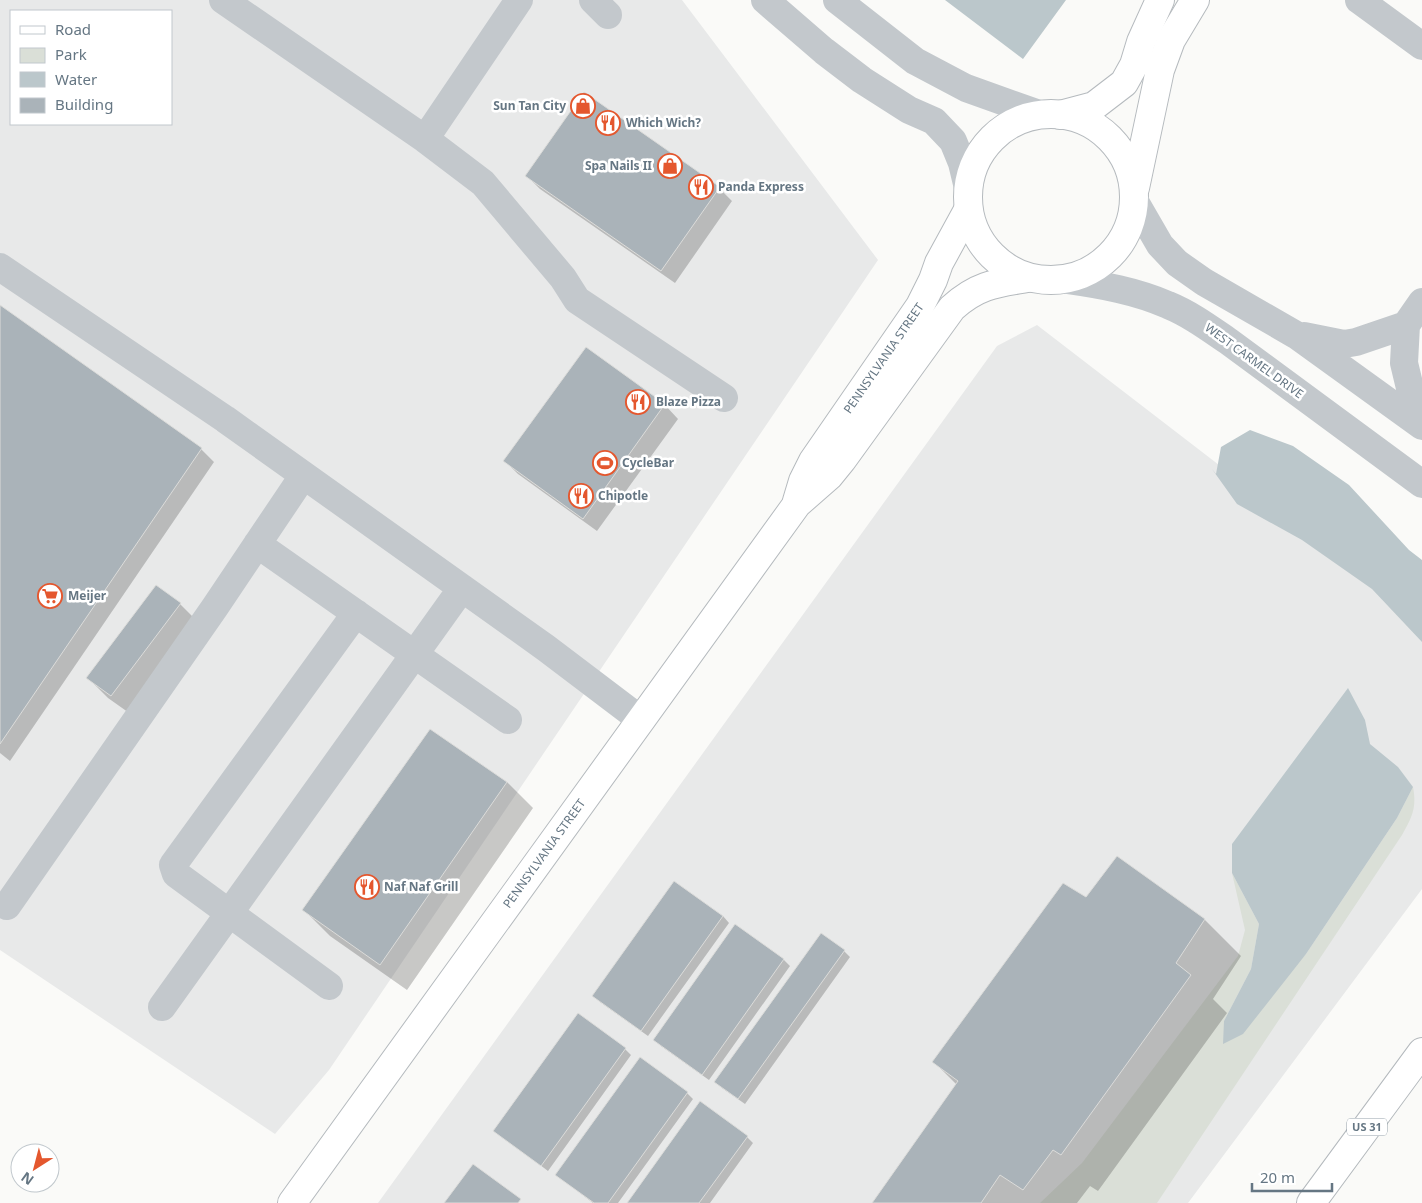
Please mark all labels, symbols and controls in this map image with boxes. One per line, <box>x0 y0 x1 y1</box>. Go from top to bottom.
legend <box>10 10 172 125</box>
text: Road <box>55 19 91 39</box>
text: Park <box>55 44 87 64</box>
text: Water <box>55 69 97 89</box>
shop icon: Sun Tan City <box>570 93 596 119</box>
text: Building <box>55 94 113 114</box>
place label: Sun Tan City <box>493 97 566 114</box>
restaurant icon: Which Wich? <box>595 110 621 136</box>
place label: Which Wich? <box>626 114 701 131</box>
shop icon: Spa Nails II <box>657 153 683 179</box>
place label: Spa Nails II <box>585 157 652 174</box>
restaurant icon: Panda Express <box>688 174 714 200</box>
place label: Panda Express <box>718 178 804 195</box>
street label: PENNSYLVANIA STREET <box>839 299 928 417</box>
street label: WEST CARMEL DRIVE <box>1202 319 1307 402</box>
restaurant icon: Blaze Pizza <box>625 389 651 415</box>
place label: Blaze Pizza <box>656 393 721 410</box>
sports icon: CycleBar <box>592 450 618 476</box>
place label: CycleBar <box>622 454 675 471</box>
restaurant icon: Chipotle <box>568 483 594 509</box>
place label: Chipotle <box>598 487 648 504</box>
supermarket icon: Meijer <box>37 583 63 609</box>
place label: Meijer <box>68 587 107 604</box>
street label: PENNSYLVANIA STREET <box>499 795 589 911</box>
restaurant icon: Naf Naf Grill <box>354 874 380 900</box>
place label: Naf Naf Grill <box>384 878 458 895</box>
road number: US 31 <box>1347 1118 1387 1136</box>
north arrow <box>10 1143 60 1193</box>
scale bar <box>1252 1160 1332 1192</box>
text: 20 m <box>1260 1167 1295 1187</box>
text: N <box>17 1168 37 1190</box>

